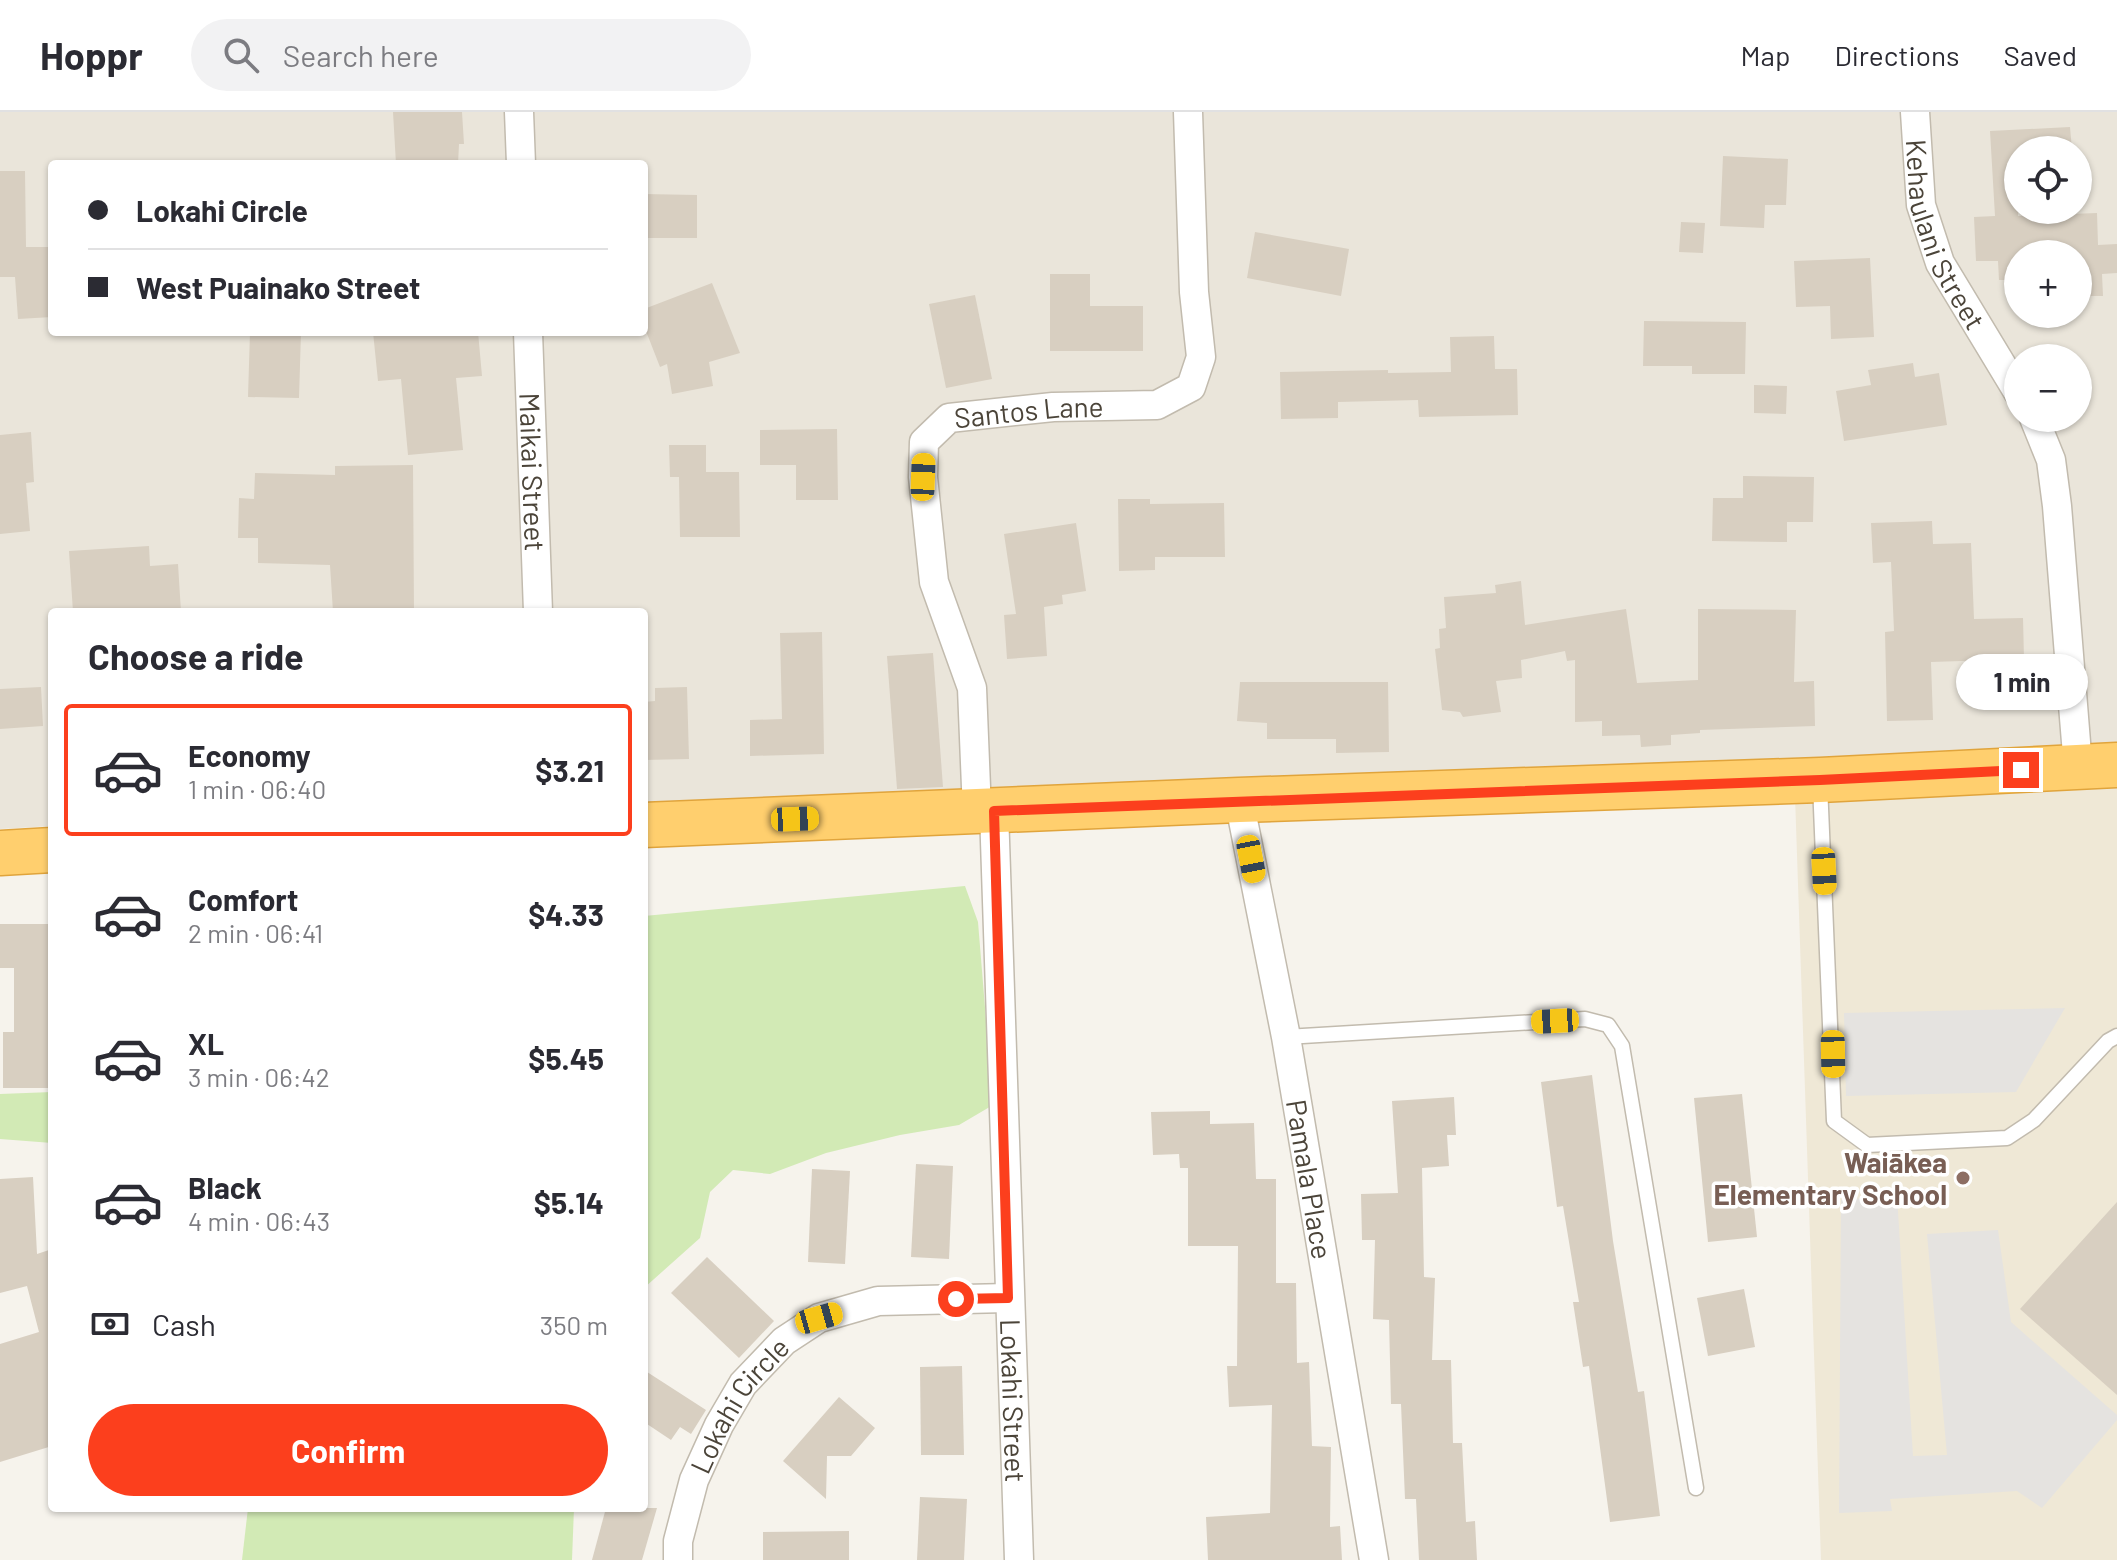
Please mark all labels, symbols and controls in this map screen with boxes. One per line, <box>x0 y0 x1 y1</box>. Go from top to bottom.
search box <box>191 19 751 91</box>
text: Hoppr <box>40 32 143 78</box>
icon: search <box>219 33 263 77</box>
text: Search here <box>283 37 439 73</box>
text: Map <box>1741 38 1790 72</box>
text: Directions <box>1834 38 1960 72</box>
text: Saved <box>2004 38 2077 72</box>
map controls <box>2004 136 2092 432</box>
button: locate <box>2004 136 2092 224</box>
street label: Kehaulani Street <box>1900 138 1993 335</box>
text: Lokahi Circle <box>136 192 308 228</box>
button: + <box>2004 240 2092 328</box>
text: West Puainako Street <box>136 269 421 305</box>
button: − <box>2004 344 2092 432</box>
street label: Santos Lane <box>952 389 1104 434</box>
street label: Maikai Street <box>513 392 553 552</box>
car <box>910 453 936 501</box>
text: Choose a ride <box>88 634 304 677</box>
callout: 1 min <box>1955 654 2087 710</box>
text: 1 min <box>1994 666 2050 697</box>
icon: car <box>92 734 164 806</box>
text: Economy <box>188 737 311 773</box>
text: $3.21 <box>535 752 604 788</box>
route end <box>2003 752 2039 788</box>
text: 1 min · 06:40 <box>188 773 326 804</box>
car <box>771 806 819 832</box>
car <box>1235 833 1267 885</box>
car <box>1811 846 1837 896</box>
icon: car <box>92 878 164 950</box>
text: Comfort <box>188 881 298 917</box>
text: $4.33 <box>528 896 604 932</box>
text: 2 min · 06:41 <box>188 917 323 948</box>
car <box>1530 1008 1580 1034</box>
icon: car <box>92 1022 164 1094</box>
text: XL <box>188 1025 224 1061</box>
car <box>1821 1030 1845 1078</box>
text: $5.45 <box>528 1040 604 1076</box>
text: 3 min · 06:42 <box>188 1061 330 1092</box>
street label: Pamala Place <box>1280 1097 1340 1262</box>
place label: Waiākea Elementary School <box>1714 1145 1947 1211</box>
icon: car <box>92 1166 164 1238</box>
text: Black <box>188 1169 262 1205</box>
marker: Waiākea Elementary School <box>1954 1169 1972 1187</box>
text: $5.14 <box>534 1184 604 1220</box>
text: 4 min · 06:43 <box>188 1205 330 1236</box>
route start <box>938 1281 974 1317</box>
car <box>793 1300 845 1336</box>
icon: cash <box>88 1302 132 1346</box>
text: Cash <box>152 1306 216 1342</box>
text: 350 m <box>540 1309 608 1340</box>
street label: Lokahi Street <box>994 1318 1033 1483</box>
street label: Lokahi Circle <box>682 1330 796 1479</box>
button: Confirm <box>88 1404 608 1496</box>

